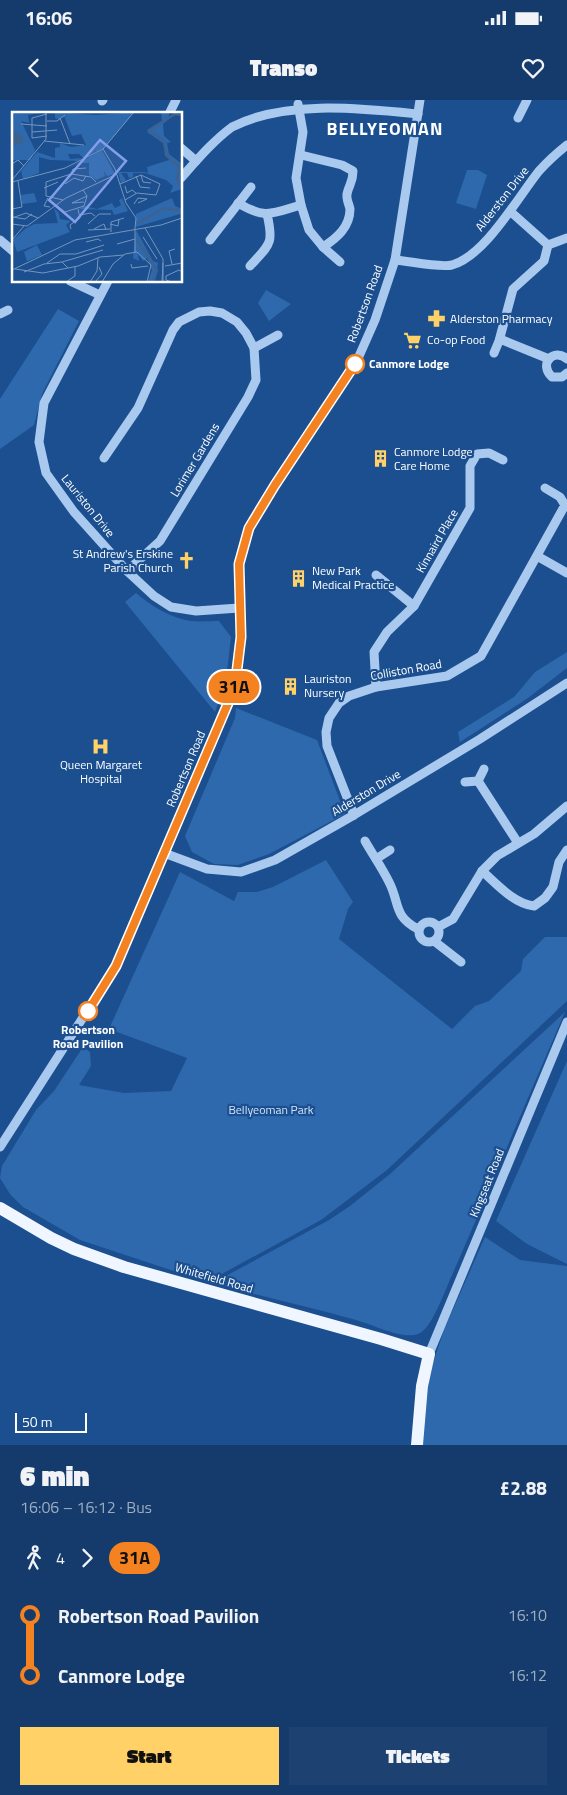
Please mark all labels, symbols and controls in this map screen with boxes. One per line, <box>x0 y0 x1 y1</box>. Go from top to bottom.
text: 16:06 <box>25 3 72 32</box>
text: Transo <box>250 51 317 85</box>
icon: back <box>20 54 48 82</box>
icon: heart <box>519 54 547 82</box>
inset map <box>12 112 182 282</box>
district label: BELLYEOMAN <box>327 115 443 142</box>
street label: Alderston Drive <box>470 162 533 235</box>
street label: Robertson Road <box>342 262 387 345</box>
pharmacy icon: Alderston Pharmacy <box>426 309 446 329</box>
place label: Alderston Pharmacy <box>450 309 553 328</box>
supermarket icon: Co-op Food <box>403 330 423 350</box>
place label: Co-op Food <box>427 330 485 349</box>
marker: Canmore Lodge <box>345 354 365 374</box>
place label: Canmore Lodge <box>369 354 449 373</box>
street label: Lorimer Gardens <box>165 419 224 500</box>
place label: Canmore Lodge Care Home <box>394 442 473 475</box>
building icon: Canmore Lodge Care Home <box>370 449 390 469</box>
street label: Lauriston Drive <box>57 470 120 541</box>
street label: Kinnaird Place <box>411 505 463 576</box>
place label: St Andrew's Erskine Parish Church <box>73 544 173 577</box>
church icon: St Andrew's Erskine Parish Church <box>177 551 197 571</box>
place label: New Park Medical Practice <box>312 561 394 594</box>
building icon: New Park Medical Practice <box>288 568 308 588</box>
street label: Colliston Road <box>369 654 443 685</box>
place label: Lauriston Nursery <box>304 669 351 702</box>
line badge: 31A <box>205 671 263 703</box>
text: 31A <box>219 673 250 700</box>
building icon: Lauriston Nursery <box>280 676 300 696</box>
street label: Robertson Road <box>161 728 210 810</box>
hospital icon: Queen Margaret Hospital <box>91 736 111 756</box>
place label: Queen Margaret Hospital <box>60 755 143 788</box>
street label: Alderston Drive <box>327 764 404 821</box>
marker: Robertson Road Pavilion <box>78 1001 98 1021</box>
place label: Robertson Road Pavilion <box>53 1020 123 1053</box>
park label: Bellyeoman Park <box>228 1100 314 1119</box>
street label: Kingseat Road <box>464 1146 509 1220</box>
street label: Whitefield Road <box>173 1257 255 1298</box>
scale bar <box>15 1410 88 1433</box>
text: 50 m <box>22 1411 52 1432</box>
text: 6 min <box>20 1454 90 1497</box>
text: £2.88 <box>500 1473 547 1502</box>
text: 16:06 – 16:12 · Bus <box>20 1495 152 1519</box>
icon: walk <box>20 1544 48 1572</box>
icon: forward <box>73 1544 101 1572</box>
text: 31A <box>119 1544 150 1571</box>
text: 4 <box>56 1546 65 1570</box>
text: Robertson Road Pavilion <box>58 1601 259 1630</box>
text: 16:10 <box>508 1603 547 1627</box>
text: Canmore Lodge <box>58 1661 185 1690</box>
text: 16:12 <box>508 1663 547 1687</box>
button: Start <box>20 1727 279 1785</box>
button: Tickets <box>289 1727 547 1785</box>

